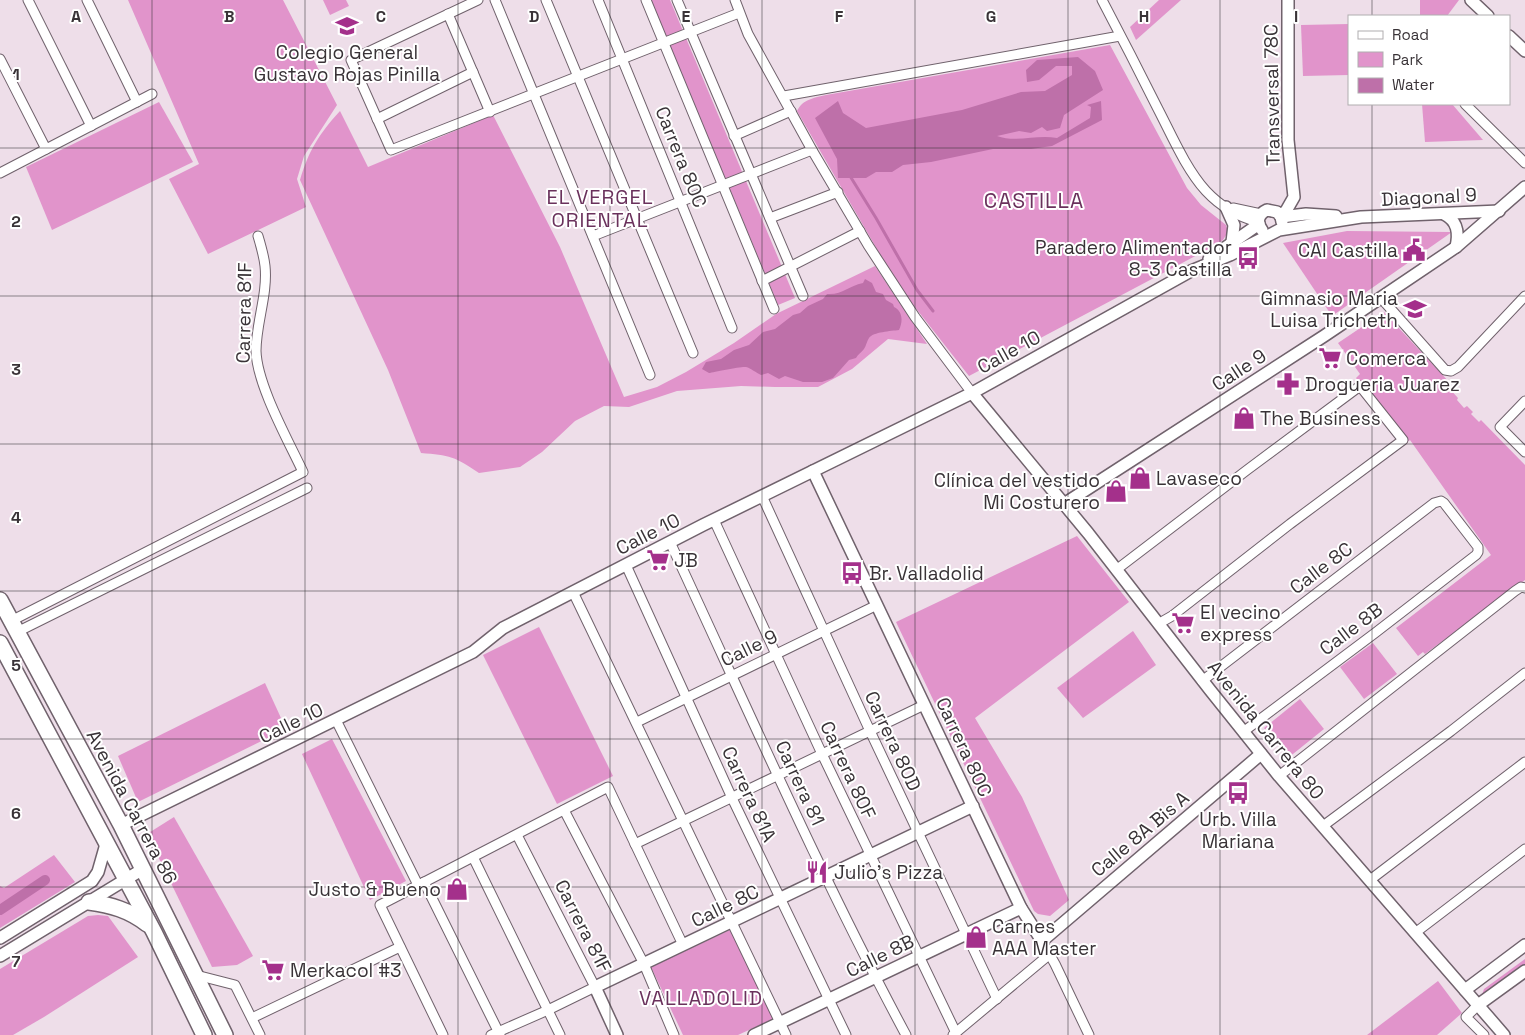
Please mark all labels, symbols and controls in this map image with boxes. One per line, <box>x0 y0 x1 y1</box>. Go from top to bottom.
text: A <box>71 6 81 27</box>
text: B <box>224 6 234 27</box>
text: C <box>376 6 386 27</box>
text: D <box>529 6 539 27</box>
text: E <box>682 6 691 27</box>
text: F <box>835 6 844 27</box>
text: G <box>986 6 996 27</box>
text: H <box>1139 6 1149 27</box>
text: I <box>1294 6 1298 27</box>
school or university icon: Colegio General Gustavo Rojas Pinilla <box>334 13 360 39</box>
legend <box>1348 15 1510 105</box>
street label: Transversal 78C <box>1258 24 1286 166</box>
text: Road <box>1392 25 1429 44</box>
place label: Colegio General Gustavo Rojas Pinilla <box>254 40 440 87</box>
text: Park <box>1392 50 1423 69</box>
text: 1 <box>12 64 20 85</box>
text: Water <box>1392 75 1435 94</box>
street label: Carrera 80C <box>649 103 713 211</box>
street label: Diagonal 9 <box>1381 182 1477 212</box>
district label: EL VERGEL ORIENTAL <box>546 184 654 233</box>
district label: CASTILLA <box>984 187 1084 214</box>
text: 2 <box>11 211 21 232</box>
place label: Paradero Alimentador 8-3 Castilla <box>1035 235 1232 282</box>
public building icon: CAI Castilla <box>1401 237 1427 263</box>
place label: CAI Castilla <box>1298 238 1398 263</box>
bus stop icon: Paradero Alimentador 8-3 Castilla <box>1235 245 1261 271</box>
street label: Carrera 81F <box>231 262 257 364</box>
place label: Gimnasio Maria Luisa Tricheth <box>1261 286 1398 333</box>
school or university icon: Gimnasio Maria Luisa Tricheth <box>1402 296 1428 322</box>
street label: Calle 10 <box>973 324 1045 380</box>
street label: Calle 9 <box>1207 343 1271 397</box>
supermarket icon: Comerca <box>1317 345 1343 371</box>
place label: Comerca <box>1346 346 1427 371</box>
text: 3 <box>11 359 21 380</box>
pharmacy icon: Drogueria Juarez <box>1275 371 1301 397</box>
place label: Drogueria Juarez <box>1305 372 1460 397</box>
shop icon: The Business <box>1231 405 1257 431</box>
place label: The Business <box>1260 406 1381 431</box>
shop icon: Lavaseco <box>1127 465 1153 491</box>
place label: Lavaseco <box>1156 466 1242 491</box>
place label: Clínica del vestido Mi Costurero <box>934 468 1100 515</box>
shop icon: Clínica del vestido Mi Costurero <box>1103 478 1129 504</box>
text: 4 <box>11 507 21 528</box>
street label: Calle 10 <box>612 507 684 561</box>
street label: Calle 8C <box>1284 536 1358 600</box>
supermarket icon: JB <box>645 547 671 573</box>
place label: JB <box>674 548 698 573</box>
bus stop icon: Br. Valladolid <box>839 560 865 586</box>
place label: Br. Valladolid <box>869 561 984 586</box>
street label: Calle 8B <box>1314 597 1388 661</box>
place label: El vecino express <box>1200 600 1281 647</box>
supermarket icon: El vecino express <box>1170 610 1196 636</box>
street label: Calle 9 <box>716 624 782 672</box>
text: 5 <box>11 655 21 676</box>
street label: Avenida Carrera 80 <box>1202 655 1330 805</box>
street label: Carrera 80D <box>859 687 927 795</box>
street label: Carrera 80C <box>930 693 998 801</box>
street label: Calle 10 <box>255 697 327 749</box>
street label: Carrera 80F <box>814 717 882 823</box>
street label: Avenida Carrera 86 <box>81 725 183 889</box>
street label: Carrera 81 <box>769 737 831 829</box>
street label: Carrera 81A <box>716 742 782 846</box>
bus stop icon: Urb. Villa Mariana <box>1225 780 1251 806</box>
street label: Calle 8A Bis A <box>1086 786 1194 882</box>
text: 6 <box>11 803 21 824</box>
place label: Urb. Villa Mariana <box>1199 807 1277 854</box>
restaurant icon: Julio's Pizza <box>804 859 830 885</box>
place label: Julio's Pizza <box>834 860 943 885</box>
street label: Carrera 81F <box>549 875 617 977</box>
shop icon: Justo & Bueno <box>444 876 470 902</box>
place label: Justo & Bueno <box>309 877 441 902</box>
street label: Calle 8C <box>687 879 763 933</box>
place label: Carnes AAA Master <box>992 914 1096 961</box>
shop icon: Carnes AAA Master <box>963 924 989 950</box>
street label: Calle 8B <box>842 929 918 983</box>
text: 7 <box>12 951 21 972</box>
supermarket icon: Merkacol #3 <box>260 957 286 983</box>
place label: Merkacol #3 <box>290 958 402 983</box>
district label: VALLADOLID <box>639 985 763 1011</box>

